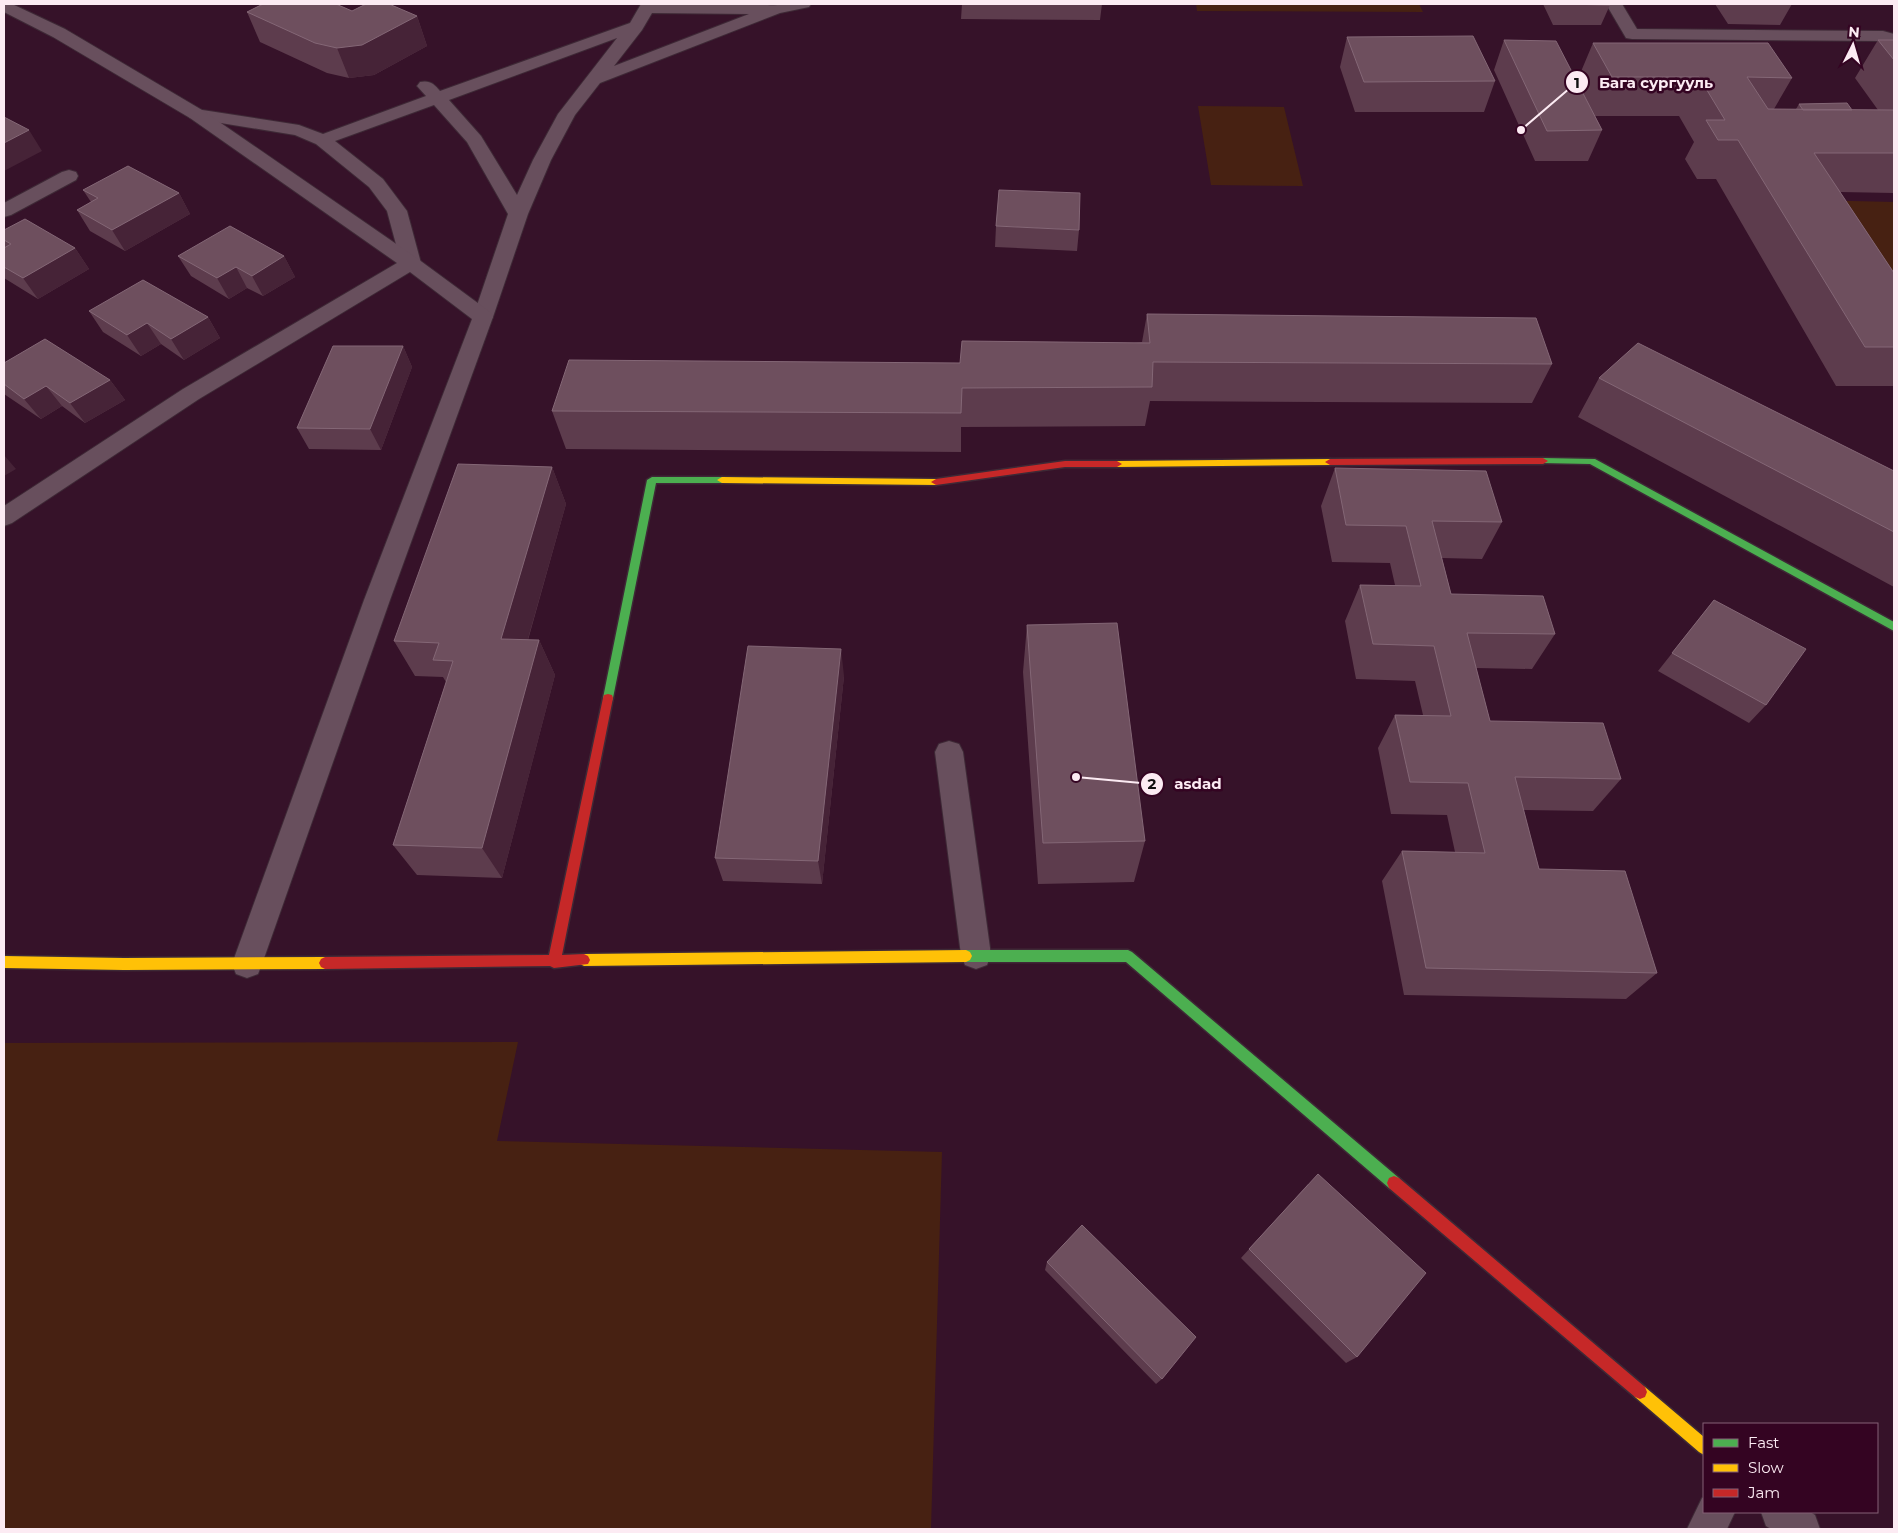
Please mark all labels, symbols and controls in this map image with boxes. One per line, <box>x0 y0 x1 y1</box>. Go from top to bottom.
north arrow <box>1828 20 1878 70</box>
text: N <box>1848 23 1861 42</box>
callout: Бага сургууль <box>1564 67 1723 97</box>
text: 1 <box>1574 73 1580 92</box>
text: Бага сургууль <box>1599 73 1713 92</box>
callout: asdad <box>1140 769 1232 799</box>
text: 2 <box>1148 774 1157 793</box>
text: asdad <box>1174 774 1222 793</box>
legend <box>1703 1423 1878 1513</box>
text: Fast <box>1748 1433 1779 1452</box>
text: Slow <box>1748 1458 1784 1477</box>
text: Jam <box>1747 1483 1780 1502</box>

